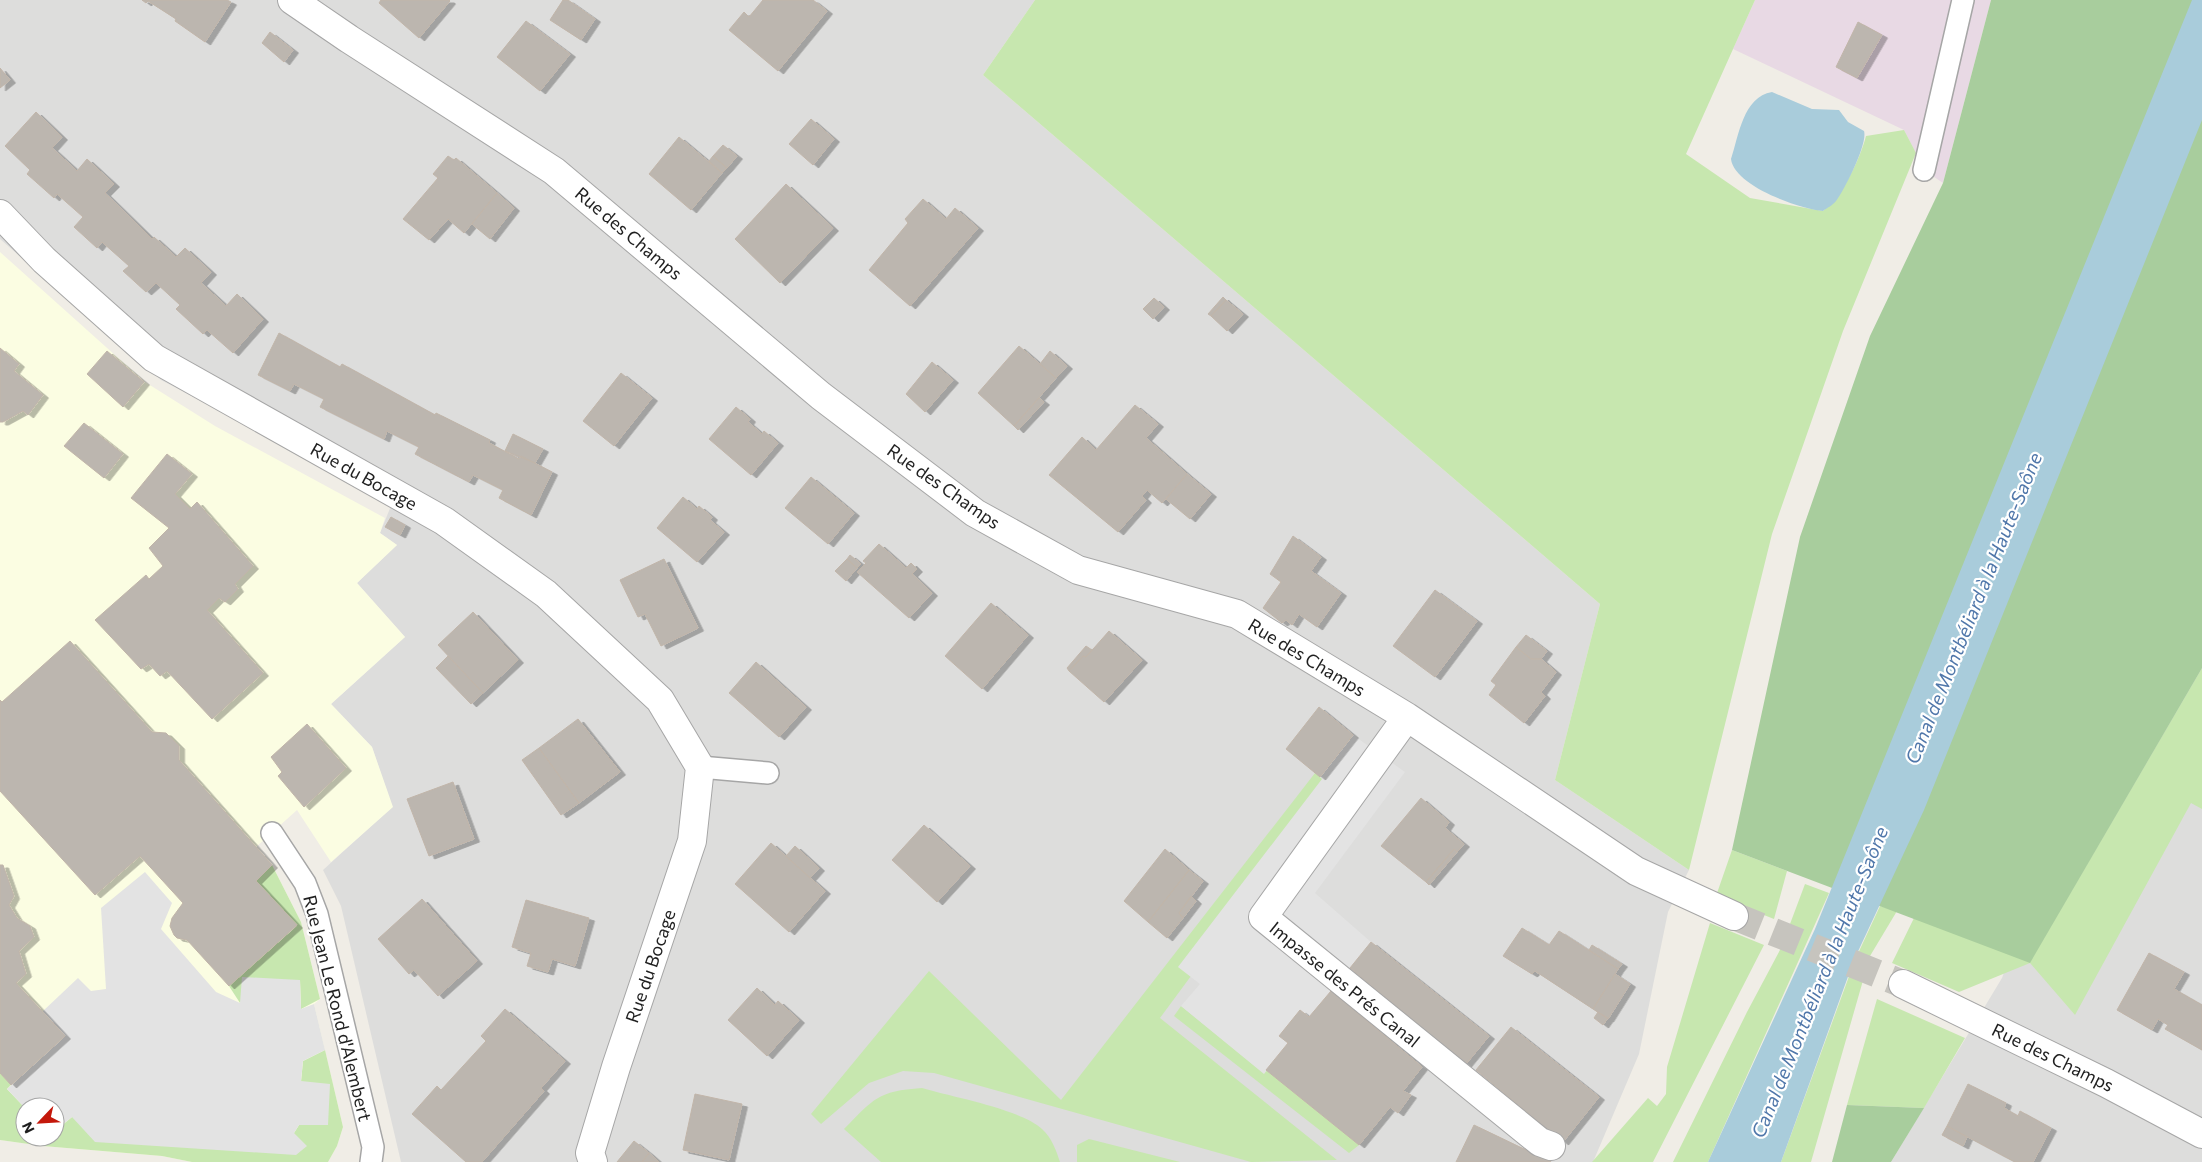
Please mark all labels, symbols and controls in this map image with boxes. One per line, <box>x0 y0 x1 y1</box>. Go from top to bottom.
street label: Rue des Champs <box>571 182 687 284</box>
street label: Rue du Bocage <box>307 438 421 514</box>
street label: Rue des Champs <box>883 439 1005 533</box>
water label: Canal de Montbéliard à la Haute-Saône <box>1900 449 2046 767</box>
street label: Rue des Champs <box>1244 613 1370 701</box>
water label: Canal de Montbéliard à la Haute-Saône <box>1746 823 1892 1141</box>
street label: Rue Jean Le Rond d'Alembert <box>299 893 377 1123</box>
street label: Rue du Bocage <box>620 906 680 1026</box>
street label: Impasse des Prés Canal <box>1265 917 1425 1051</box>
street label: Rue des Champs <box>1988 1018 2118 1096</box>
north arrow <box>15 1097 65 1147</box>
text: N <box>18 1119 38 1136</box>

